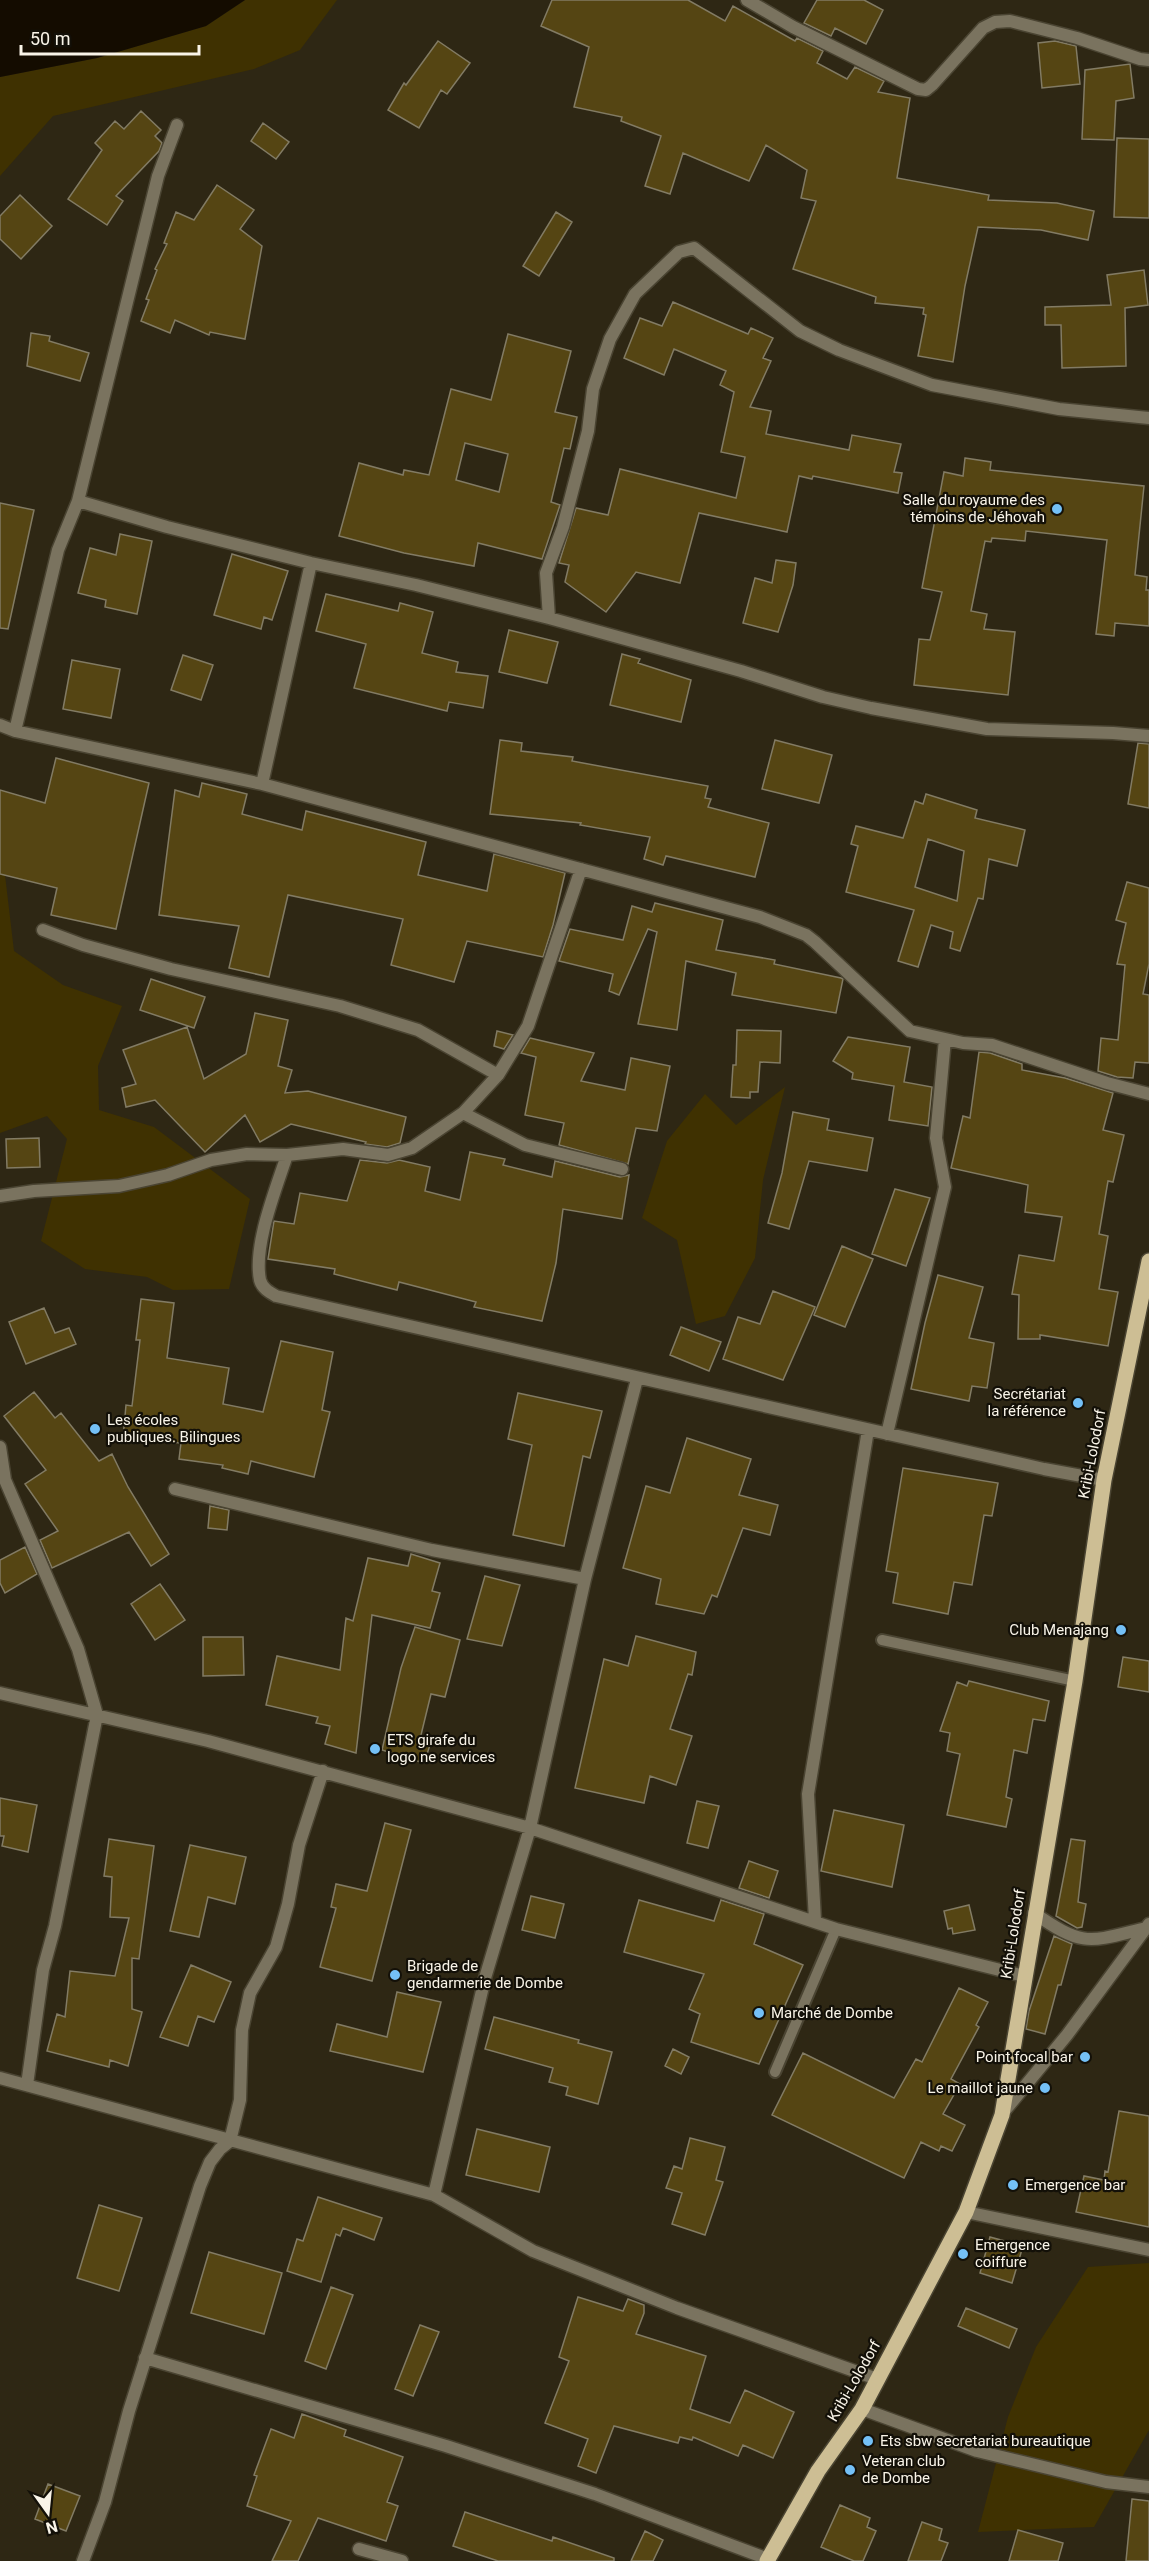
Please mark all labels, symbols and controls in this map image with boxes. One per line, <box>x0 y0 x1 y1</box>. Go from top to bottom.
scale bar <box>21 18 200 56</box>
text: 50 m <box>30 28 70 49</box>
place label: Salle du royaume des témoins de Jéhovah <box>903 491 1045 526</box>
marker: Salle du royaume des témoins de Jéhovah <box>1050 502 1064 516</box>
place label: Secrétariat la référence <box>988 1385 1066 1420</box>
marker: Secrétariat la référence <box>1071 1396 1085 1410</box>
street label: Kribi-Lolodorf <box>1075 1407 1110 1500</box>
place label: Les écoles publiques. Bilingues <box>107 1411 241 1446</box>
marker: Les écoles publiques. Bilingues <box>88 1422 102 1436</box>
place label: Club Menajang <box>1009 1621 1109 1639</box>
marker: Club Menajang <box>1114 1623 1128 1637</box>
place label: ETS girafe du logo ne services <box>387 1731 495 1766</box>
marker: ETS girafe du logo ne services <box>368 1742 382 1756</box>
street label: Kribi-Lolodorf <box>997 1887 1029 1980</box>
place label: Brigade de gendarmerie de Dombe <box>407 1957 563 1992</box>
marker: Brigade de gendarmerie de Dombe <box>388 1968 402 1982</box>
place label: Marché de Dombe <box>771 2004 893 2022</box>
marker: Marché de Dombe <box>752 2006 766 2020</box>
place label: Point focal bar <box>976 2048 1073 2066</box>
marker: Point focal bar <box>1078 2050 1092 2064</box>
place label: Le maillot jaune <box>928 2079 1033 2097</box>
marker: Le maillot jaune <box>1038 2081 1052 2095</box>
place label: Emergence bar <box>1025 2176 1125 2194</box>
marker: Emergence bar <box>1006 2178 1020 2192</box>
place label: Emergence coiffure <box>975 2236 1050 2271</box>
marker: Emergence coiffure <box>956 2247 970 2261</box>
street label: Kribi-Lolodorf <box>824 2337 885 2425</box>
place label: Ets sbw secretariat bureautique <box>880 2432 1090 2450</box>
marker: Ets sbw secretariat bureautique <box>861 2434 875 2448</box>
place label: Veteran club de Dombe <box>862 2452 945 2487</box>
marker: Veteran club de Dombe <box>843 2463 857 2477</box>
north arrow <box>18 2483 78 2543</box>
text: N <box>44 2516 60 2538</box>

